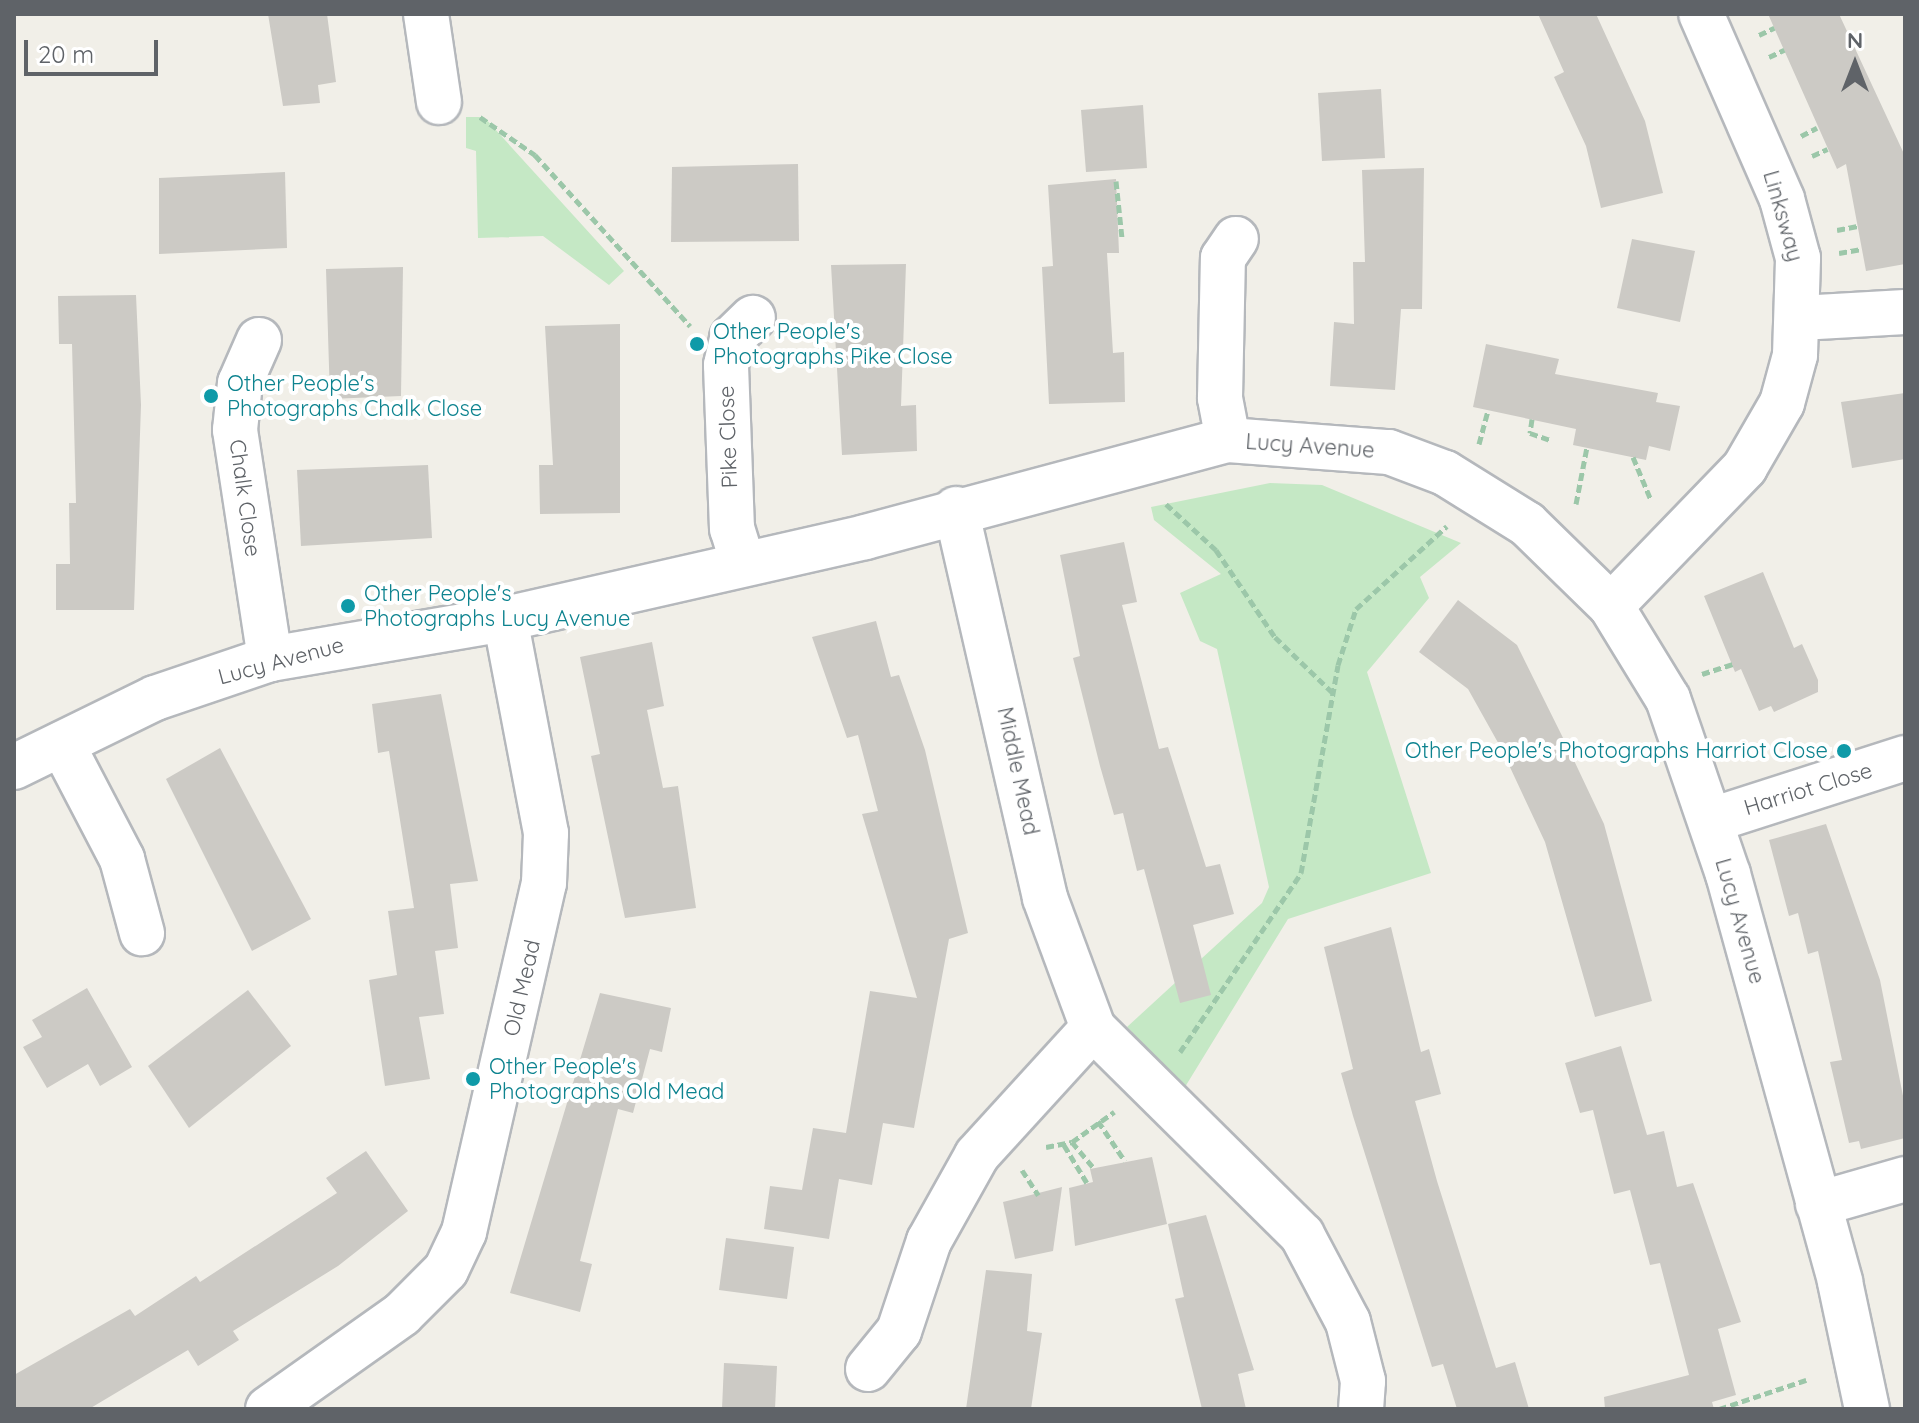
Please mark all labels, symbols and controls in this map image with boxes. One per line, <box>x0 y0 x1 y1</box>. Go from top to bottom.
scale bar <box>28 24 162 74</box>
north arrow <box>1815 24 1895 104</box>
text: N <box>1847 26 1863 54</box>
text: 20 m <box>38 39 94 69</box>
street label: Linksway <box>1757 167 1809 265</box>
place label: Other People's Photographs Pike Close <box>713 318 953 370</box>
marker: Other People's Photographs Pike Close <box>688 335 706 353</box>
place label: Other People's Photographs Chalk Close <box>227 370 482 422</box>
street label: Pike Close <box>713 385 743 489</box>
marker: Other People's Photographs Chalk Close <box>202 387 220 405</box>
street label: Lucy Avenue <box>1245 428 1375 464</box>
street label: Chalk Close <box>224 438 266 558</box>
place label: Other People's Photographs Lucy Avenue <box>364 580 630 632</box>
marker: Other People's Photographs Lucy Avenue <box>339 597 357 615</box>
street label: Lucy Avenue <box>215 632 347 690</box>
street label: Middle Mead <box>992 705 1044 837</box>
place label: Other People's Photographs Harriot Close <box>1405 738 1828 764</box>
marker: Other People's Photographs Harriot Close <box>1835 742 1853 760</box>
street label: Harriot Close <box>1741 757 1875 821</box>
street label: Lucy Avenue <box>1709 855 1771 987</box>
street label: Old Mead <box>498 937 546 1039</box>
place label: Other People's Photographs Old Mead <box>489 1053 724 1104</box>
marker: Other People's Photographs Old Mead <box>464 1070 482 1088</box>

